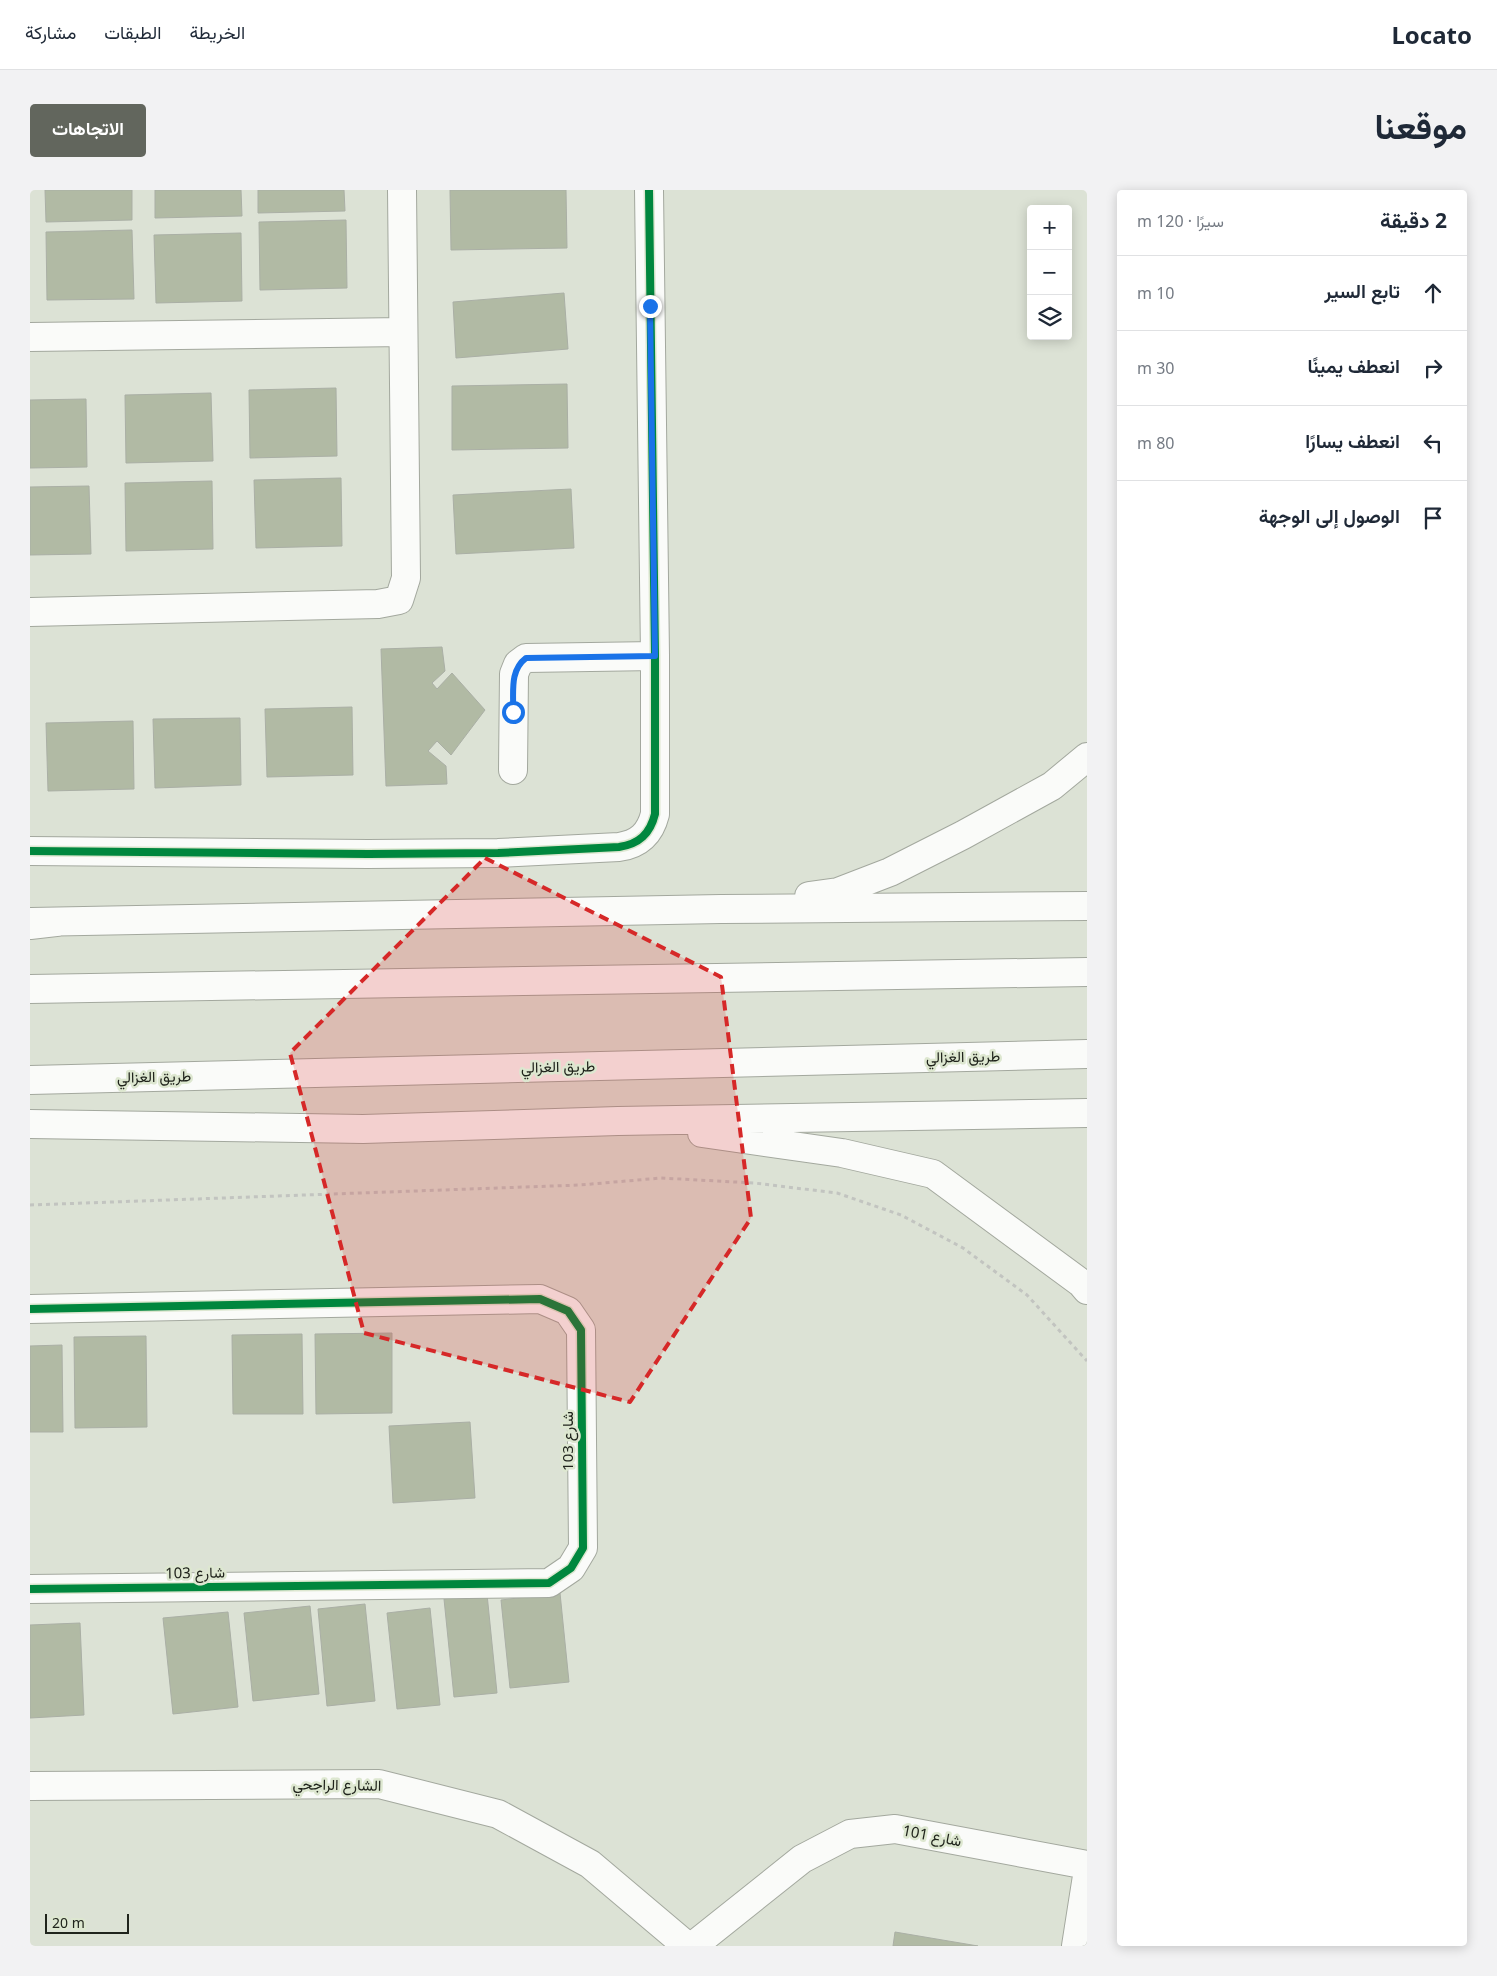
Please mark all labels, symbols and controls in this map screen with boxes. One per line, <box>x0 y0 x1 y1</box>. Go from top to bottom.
text: Locato <box>1391 18 1472 51</box>
text: مشاركة <box>25 20 76 44</box>
text: الطبقات <box>104 20 161 44</box>
text: الخريطة <box>189 20 245 44</box>
text: موقعنا <box>1374 102 1467 149</box>
button: الاتجاهات <box>30 104 146 157</box>
map controls <box>1027 205 1072 340</box>
button: + <box>1027 205 1072 250</box>
text: 2 دقيقة <box>1380 206 1447 234</box>
text: سيرًا · 120 m <box>1137 210 1224 232</box>
button: − <box>1027 250 1072 295</box>
text: تابع السير <box>1324 278 1400 304</box>
icon: ahead <box>1419 279 1447 307</box>
text: 10 m <box>1137 282 1174 304</box>
route end <box>639 295 662 318</box>
button: layers <box>1027 295 1072 340</box>
text: انعطف يمينًا <box>1307 353 1400 379</box>
icon: right <box>1419 354 1447 382</box>
text: 30 m <box>1137 357 1174 379</box>
text: انعطف يسارًا <box>1305 428 1400 454</box>
icon: left <box>1419 429 1447 457</box>
text: 80 m <box>1137 432 1174 454</box>
text: الوصول إلى الوجهة <box>1259 503 1400 529</box>
icon: arrive <box>1419 504 1447 532</box>
route start <box>502 701 525 724</box>
street label: طريق الغزالي <box>926 1045 1001 1071</box>
street label: طريق الغزالي <box>521 1055 596 1081</box>
street label: طريق الغزالي <box>117 1065 192 1091</box>
street label: شارع 103 <box>557 1411 579 1471</box>
street label: شارع 103 <box>165 1561 225 1585</box>
street label: الشارع الراجحي <box>292 1773 382 1799</box>
street label: شارع 101 <box>901 1819 964 1853</box>
scale bar <box>45 1911 129 1934</box>
text: 20 m <box>52 1913 85 1932</box>

